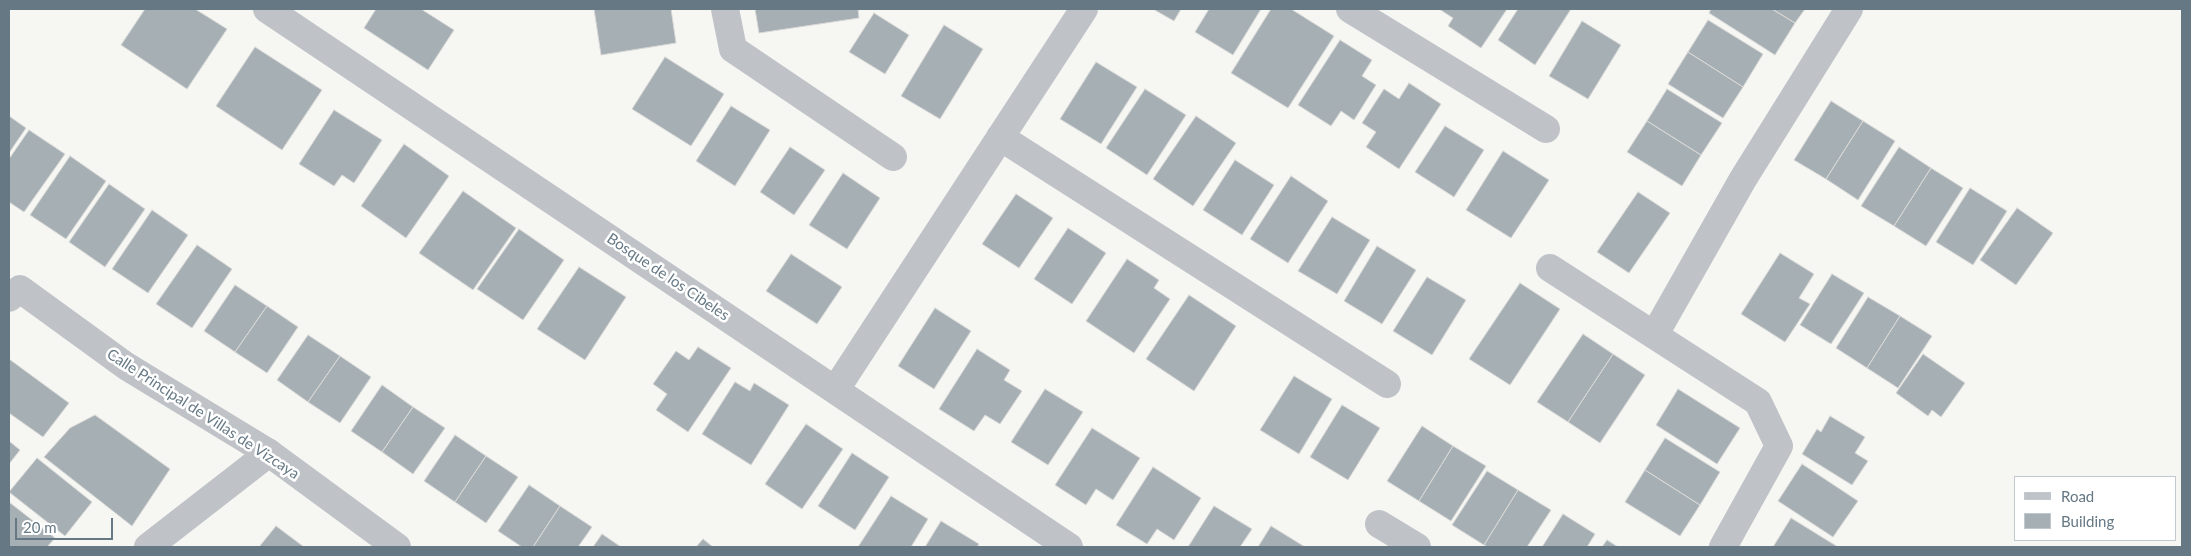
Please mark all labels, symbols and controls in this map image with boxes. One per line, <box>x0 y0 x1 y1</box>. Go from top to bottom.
street label: Bosque de los Cibeles <box>603 229 733 325</box>
street label: Calle Principal de Villas de Vizcaya <box>104 345 302 483</box>
legend <box>2014 476 2176 541</box>
text: Road <box>2061 487 2094 505</box>
scale bar <box>18 508 115 540</box>
text: Building <box>2061 512 2114 530</box>
text: 20 m <box>23 518 57 536</box>

